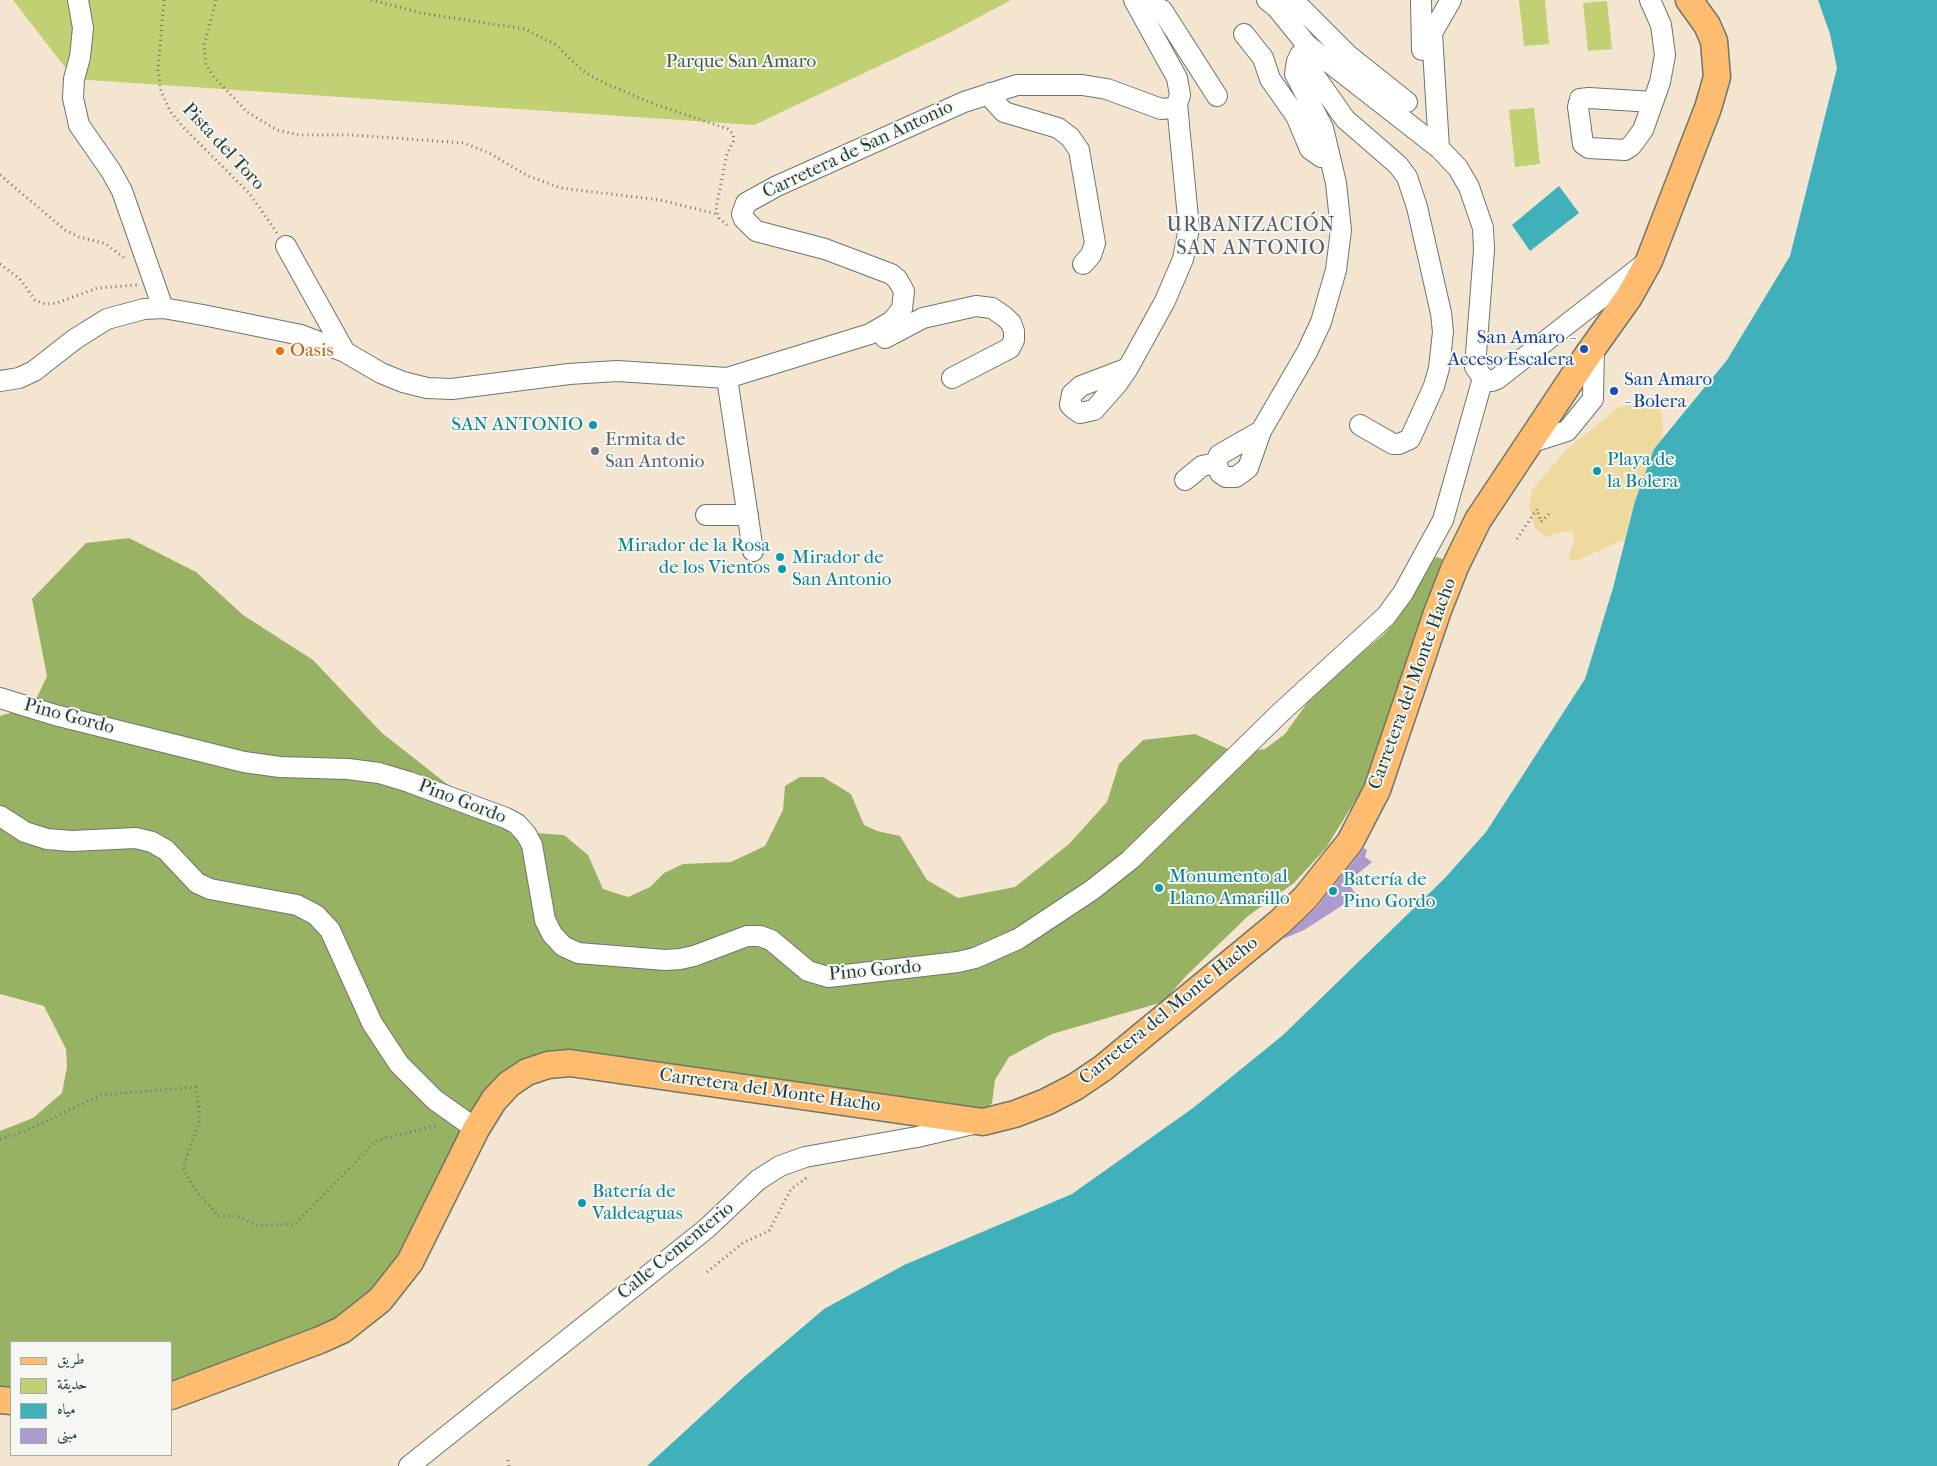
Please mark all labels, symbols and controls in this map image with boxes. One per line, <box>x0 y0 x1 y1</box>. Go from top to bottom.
park label: Parque San Amaro <box>666 51 816 73</box>
street label: Carretera de San Antonio <box>759 96 957 204</box>
street label: Pista del Toro <box>177 99 269 195</box>
district label: URBANIZACIÓN SAN ANTONIO <box>1165 214 1337 261</box>
place label: San Amaro - Acceso Escalera <box>1448 327 1574 371</box>
place label: Oasis <box>290 340 333 362</box>
marker: San Amaro - Acceso Escalera <box>1578 343 1590 355</box>
marker: Oasis <box>274 345 286 357</box>
place label: San Amaro - Bolera <box>1624 369 1712 413</box>
marker: San Amaro - Bolera <box>1608 385 1620 397</box>
place label: SAN ANTONIO <box>451 414 583 436</box>
marker: SAN ANTONIO <box>587 419 599 431</box>
place label: Ermita de San Antonio <box>605 429 704 473</box>
marker: Ermita de San Antonio <box>589 445 601 457</box>
place label: Playa de la Bolera <box>1607 449 1678 493</box>
marker: Playa de la Bolera <box>1591 465 1603 477</box>
place label: Mirador de la Rosa de los Vientos <box>617 535 770 579</box>
place label: Mirador de San Antonio <box>792 547 891 591</box>
marker: Mirador de la Rosa de los Vientos <box>774 551 786 563</box>
marker: Mirador de San Antonio <box>776 563 788 575</box>
street label: Carretera del Monte Hacho <box>1364 575 1462 793</box>
street label: Pino Gordo <box>21 694 117 740</box>
street label: Pino Gordo <box>415 775 509 829</box>
place label: Monumento al Llano Amarillo <box>1169 866 1290 910</box>
place label: Batería de Pino Gordo <box>1343 869 1435 913</box>
marker: Monumento al Llano Amarillo <box>1153 882 1165 894</box>
marker: Batería de Pino Gordo <box>1327 885 1339 897</box>
street label: Carretera del Monte Hacho <box>1075 932 1263 1090</box>
street label: Pino Gordo <box>828 956 922 986</box>
street label: Carretera del Monte Hacho <box>658 1064 882 1118</box>
place label: Batería de Valdeaguas <box>592 1181 683 1225</box>
marker: Batería de Valdeaguas <box>576 1197 588 1209</box>
street label: Calle Cementerio <box>613 1197 739 1305</box>
legend <box>10 1341 172 1456</box>
text: طريق <box>57 1350 84 1368</box>
text: حديقة <box>57 1375 87 1393</box>
text: مياه <box>57 1400 75 1418</box>
text: مبنى <box>57 1425 77 1443</box>

